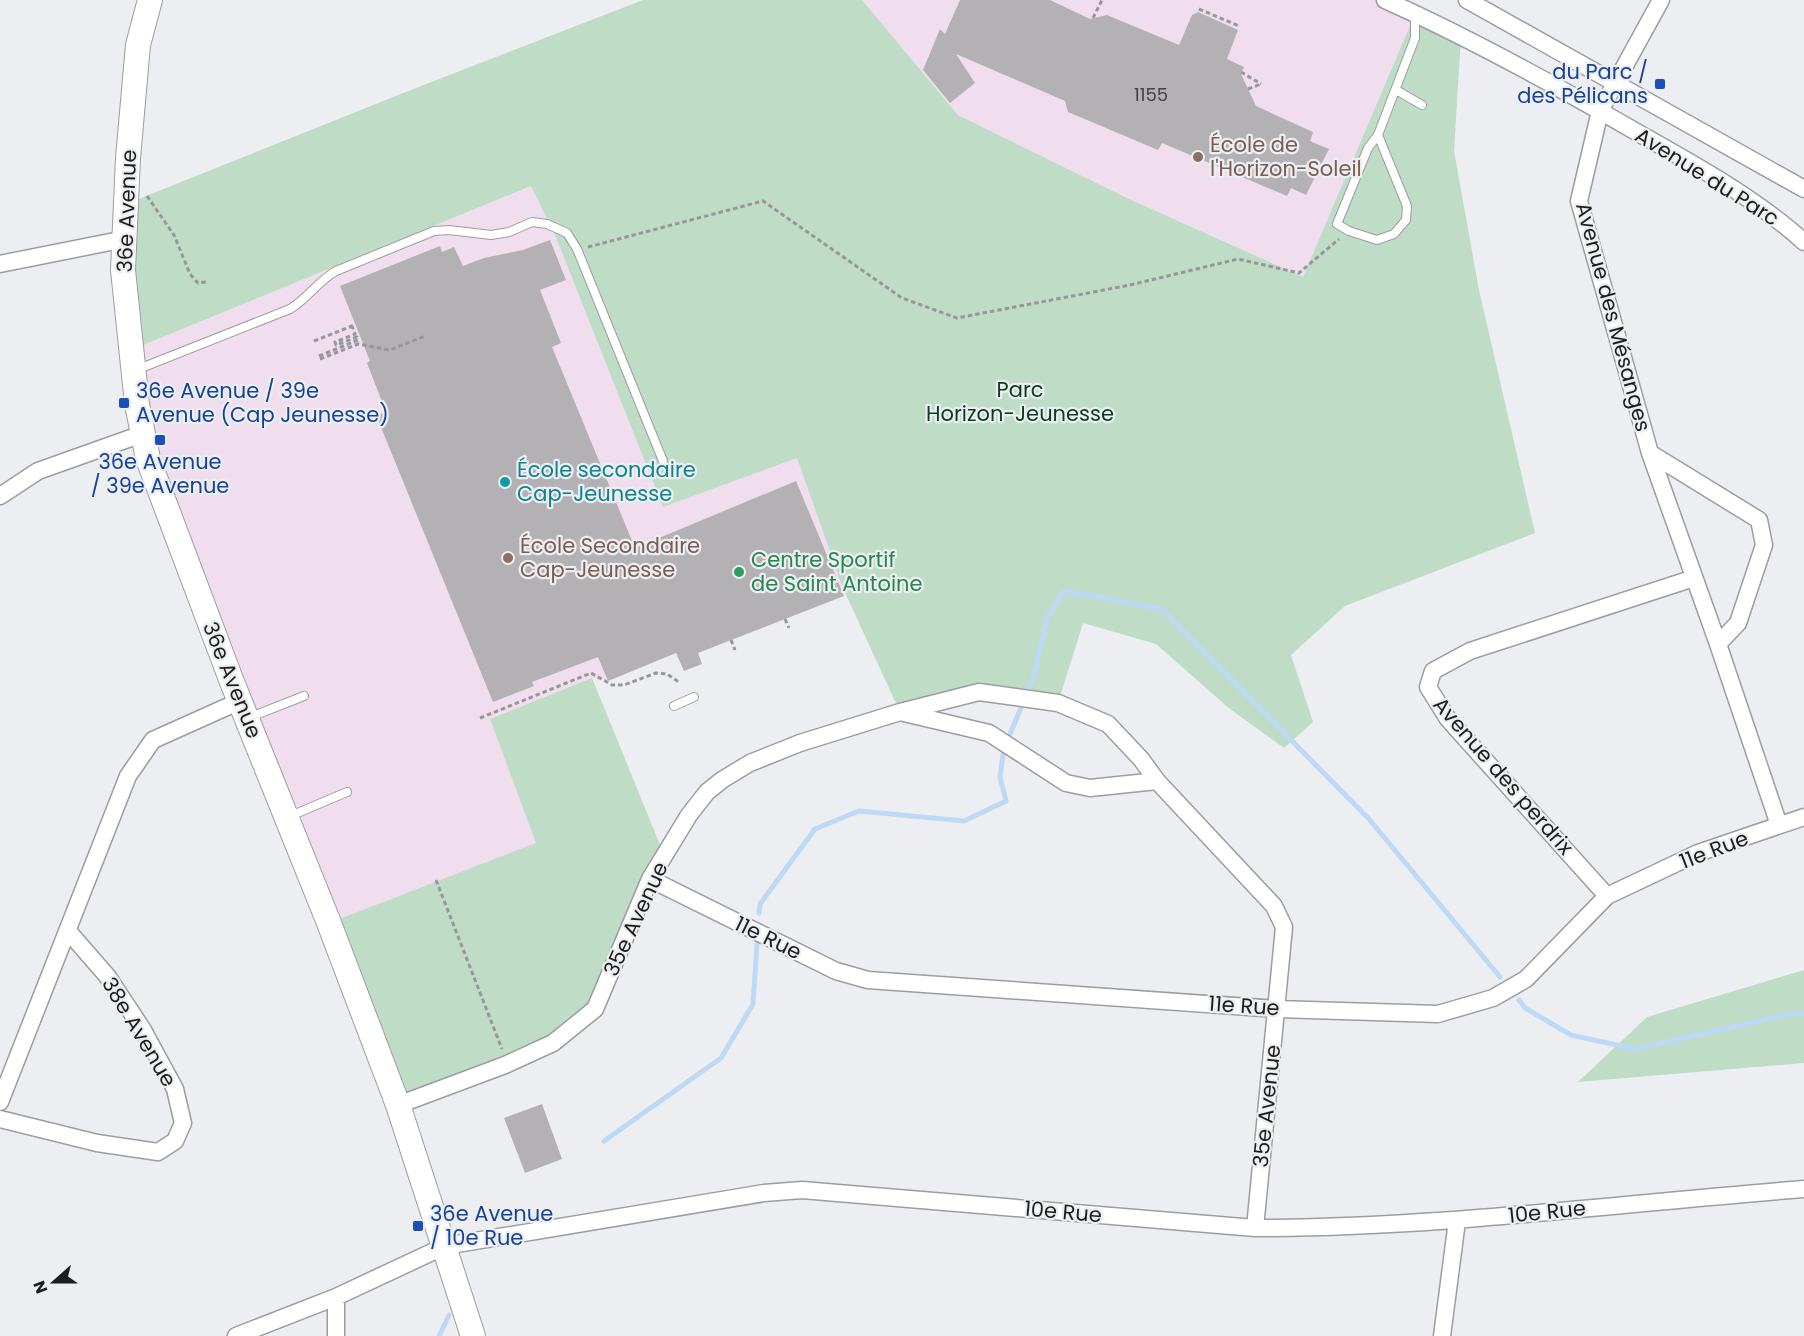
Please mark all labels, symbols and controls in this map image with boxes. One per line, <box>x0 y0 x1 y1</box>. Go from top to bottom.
place label: du Parc / des Pélicans <box>1517 57 1648 110</box>
marker: du Parc / des Pélicans <box>1653 77 1667 91</box>
house number: 1155 <box>1134 82 1168 107</box>
street label: Avenue du Parc <box>1630 121 1785 232</box>
place label: École de l'Horizon-Soleil <box>1210 130 1362 183</box>
street label: 36e Avenue <box>110 149 143 273</box>
marker: École de l'Horizon-Soleil <box>1191 150 1205 164</box>
street label: Avenue des Mésanges <box>1569 199 1658 435</box>
park label: Parc Horizon-Jeunesse <box>926 375 1114 428</box>
place label: 36e Avenue / 39e Avenue (Cap Jeunesse) <box>136 376 389 429</box>
marker: 36e Avenue / 39e Avenue (Cap Jeunesse) <box>117 396 131 410</box>
marker: 36e Avenue / 39e Avenue <box>153 433 167 447</box>
place label: 36e Avenue / 39e Avenue <box>91 447 229 500</box>
place label: École secondaire Cap-Jeunesse <box>517 455 696 508</box>
marker: École secondaire Cap-Jeunesse <box>498 475 512 489</box>
place label: École Secondaire Cap-Jeunesse <box>520 531 700 584</box>
place label: Centre Sportif de Saint Antoine <box>751 545 923 598</box>
marker: École Secondaire Cap-Jeunesse <box>501 551 515 565</box>
marker: Centre Sportif de Saint Antoine <box>732 565 746 579</box>
street label: 36e Avenue <box>196 617 269 742</box>
street label: Avenue des perdrix <box>1427 690 1580 861</box>
street label: 11e Rue <box>1675 823 1752 876</box>
street label: 35e Avenue <box>596 857 675 981</box>
street label: 11e Rue <box>730 909 807 966</box>
street label: 38e Avenue <box>95 972 184 1092</box>
street label: 11e Rue <box>1207 989 1281 1022</box>
street label: 35e Avenue <box>1246 1043 1287 1169</box>
street label: 10e Rue <box>1507 1193 1587 1230</box>
street label: 10e Rue <box>1023 1194 1103 1229</box>
place label: 36e Avenue / 10e Rue <box>430 1199 553 1252</box>
marker: 36e Avenue / 10e Rue <box>411 1219 425 1233</box>
north arrow <box>24 1252 84 1312</box>
text: N <box>28 1277 53 1297</box>

